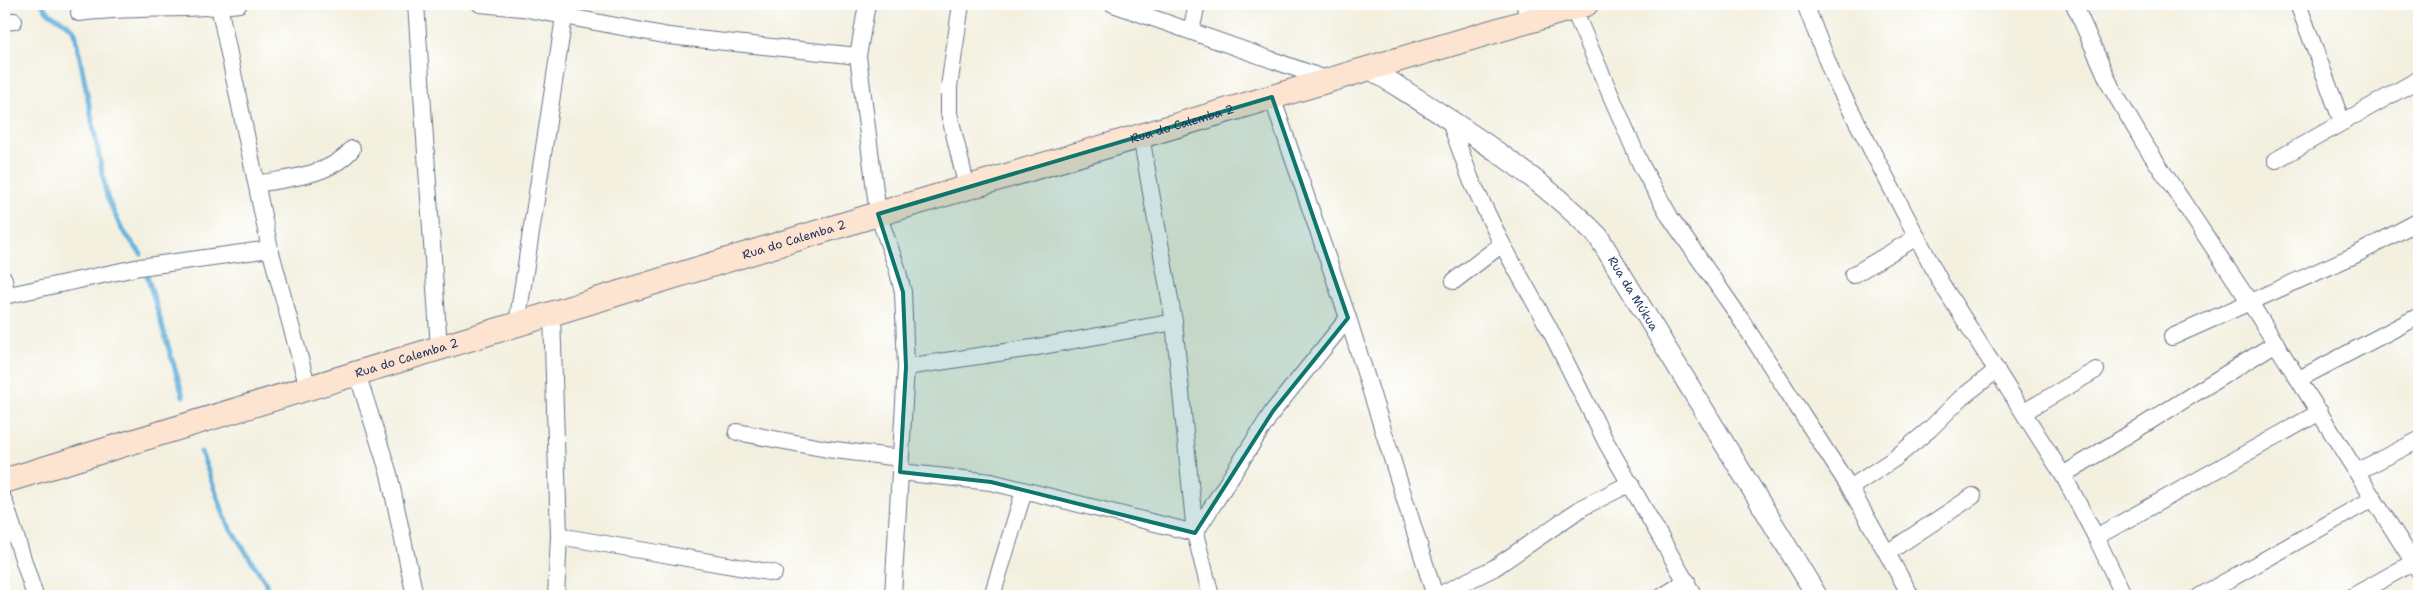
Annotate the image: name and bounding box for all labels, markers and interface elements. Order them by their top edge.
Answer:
street label: Rua do Calemba 2 [1128,101,1236,147]
street label: Rua do Calemba 2 [740,216,848,263]
street label: Rua da Múkua [1604,253,1662,334]
street label: Rua do Calemba 2 [353,335,460,381]

